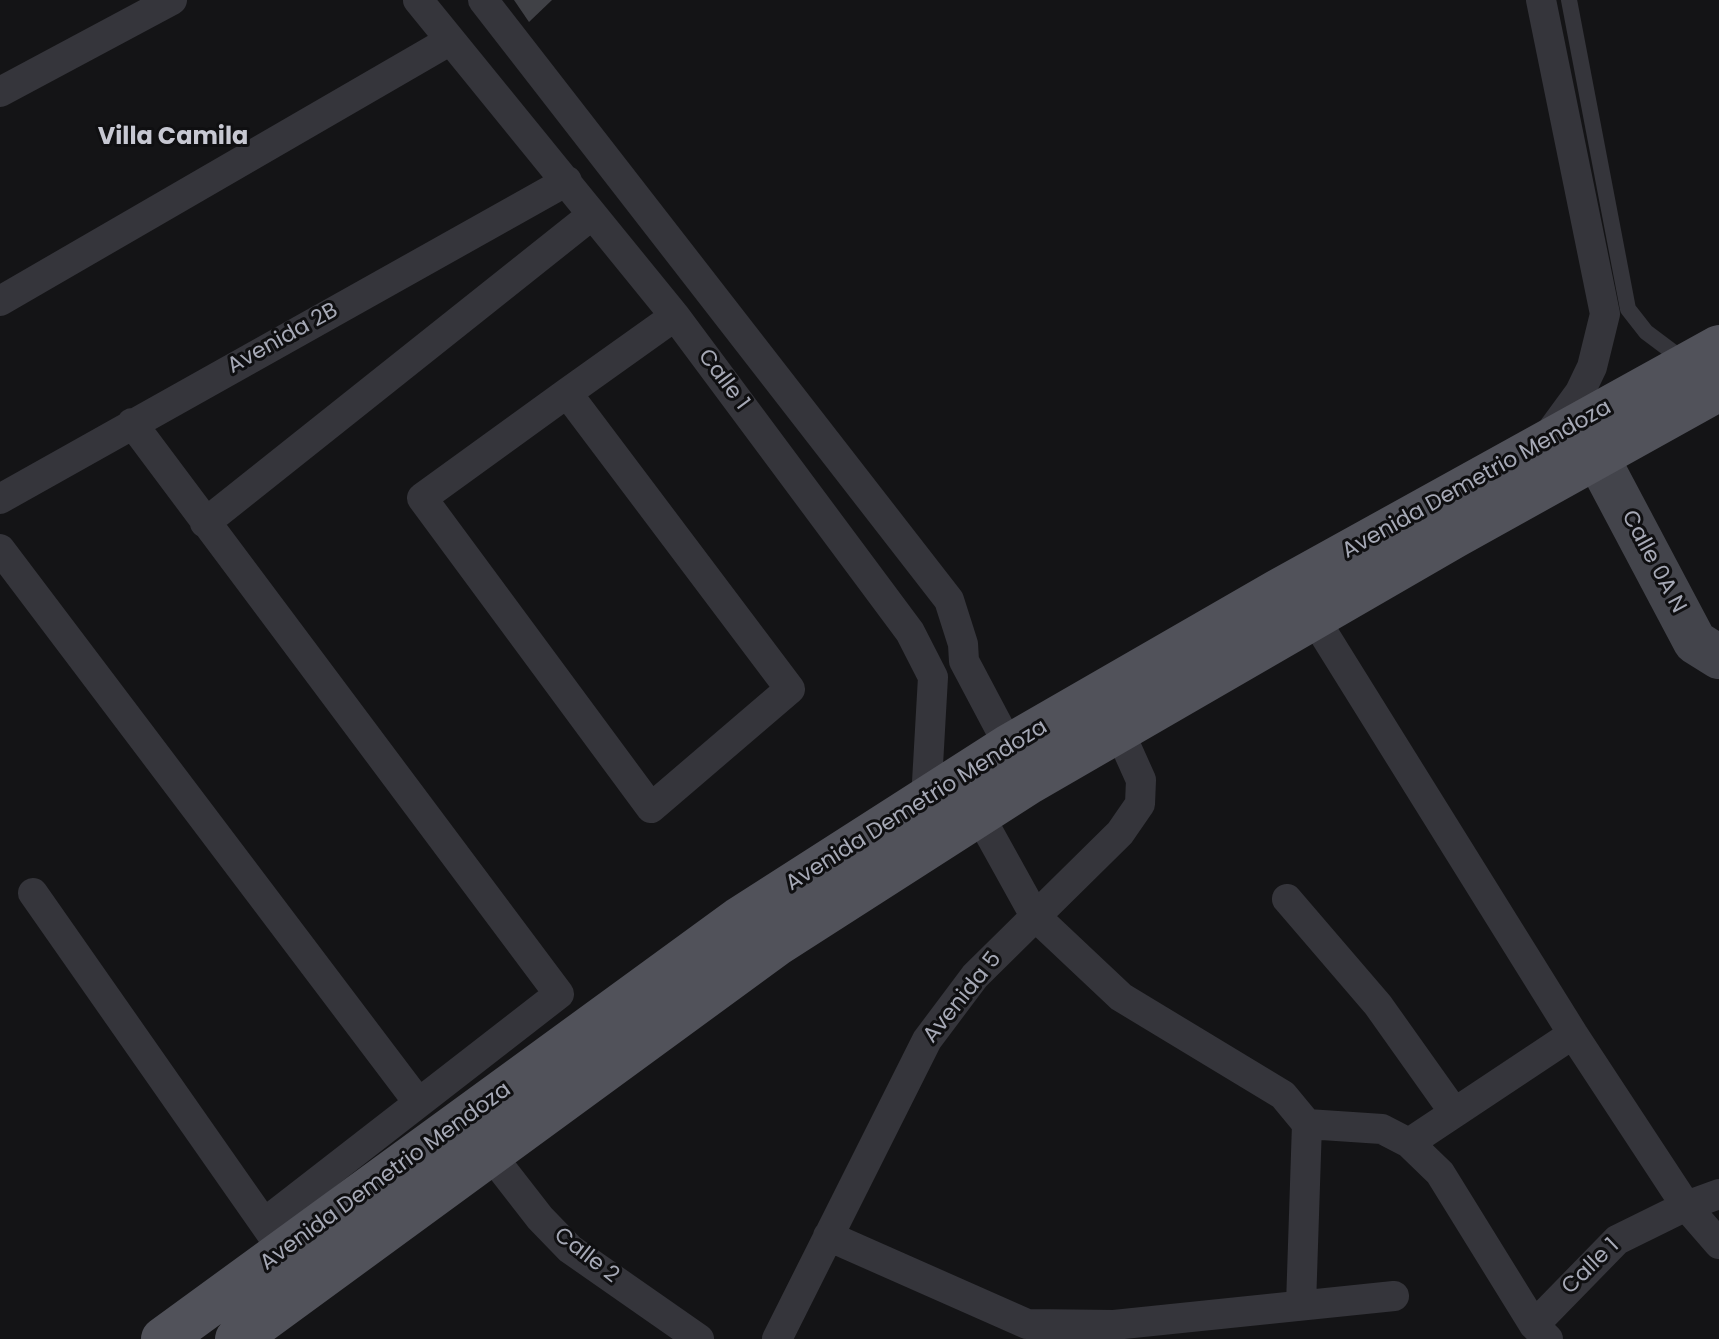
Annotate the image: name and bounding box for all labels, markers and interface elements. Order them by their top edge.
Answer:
district label: Villa Camila [98,124,248,152]
street label: Avenida 2B [223,298,343,380]
street label: Calle 1 [692,344,754,416]
street label: Avenida Demetrio Mendoza [1338,395,1616,565]
street label: Calle 0A N [1615,506,1691,618]
street label: Avenida Demetrio Mendoza [781,714,1053,898]
street label: Avenida 5 [918,947,1008,1049]
street label: Avenida Demetrio Mendoza [255,1077,517,1277]
street label: Calle 2 [548,1223,624,1289]
street label: Calle 1 [1557,1233,1625,1301]

